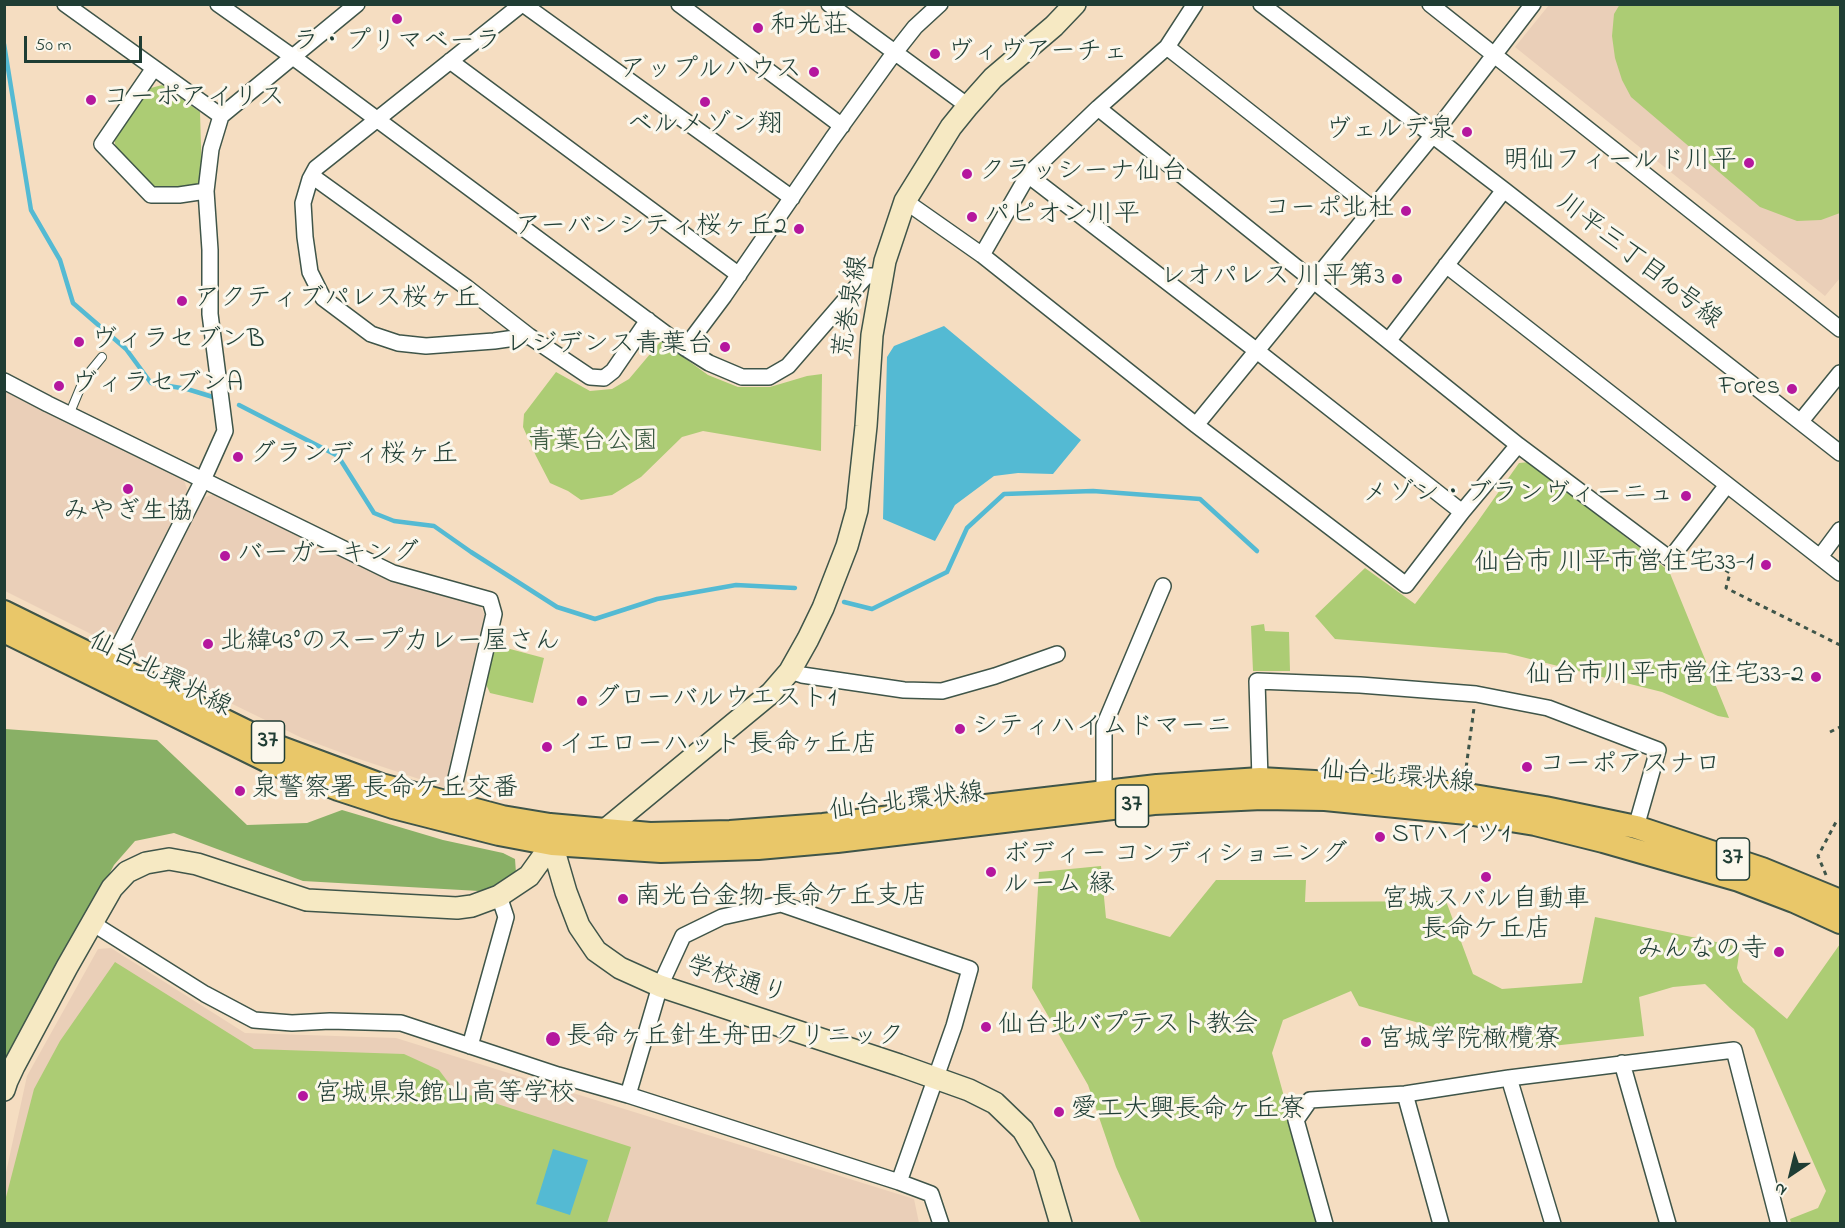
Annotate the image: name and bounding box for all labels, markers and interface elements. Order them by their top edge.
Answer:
marker: ラ・プリマベーラ [390,12,404,26]
place label: 和光荘 [770,12,848,44]
marker: 和光荘 [751,21,765,35]
scale bar [27,24,146,62]
place label: ラ・プリマベーラ [293,28,501,60]
text: 50 m [35,33,72,59]
place label: ヴィヴアーチェ [947,38,1128,70]
marker: ヴィヴアーチェ [928,47,942,61]
place label: アップルハウス [620,56,802,88]
marker: アップルハウス [807,65,821,79]
place label: コーポアイリス [103,84,285,116]
marker: コーポアイリス [84,93,98,107]
marker: ベルメゾン翔 [698,95,712,109]
place label: ベルメゾン翔 [627,111,783,143]
place label: ヴェルデ泉 [1325,116,1455,148]
marker: ヴェルデ泉 [1460,125,1474,139]
place label: 明仙フィールド川平 [1503,147,1737,179]
marker: 明仙フィールド川平 [1742,156,1756,170]
place label: クラッシーナ仙台 [979,158,1187,190]
marker: クラッシーナ仙台 [960,167,974,181]
street label: 川平三丁目10号線 [1549,189,1727,337]
place label: コーポ北杜 [1264,195,1394,227]
place label: パピオン川平 [984,201,1140,233]
marker: コーポ北杜 [1399,204,1413,218]
marker: パピオン川平 [965,210,979,224]
place label: アーバンシティ桜ヶ丘2 [515,213,787,245]
marker: アーバンシティ桜ヶ丘2 [792,222,806,236]
street label: 荒巻泉線 [829,253,877,361]
place label: レオパレス 川平第3 [1160,263,1385,295]
marker: レオパレス 川平第3 [1390,272,1404,286]
place label: アクティブパレス桜ヶ丘 [194,285,480,317]
marker: アクティブパレス桜ヶ丘 [175,294,189,308]
place label: ヴィラセブンB [91,326,264,358]
place label: レジデンス青葉台 [505,331,713,363]
marker: ヴィラセブンB [72,335,86,349]
marker: レジデンス青葉台 [718,340,732,354]
place label: ヴィラセブンA [71,370,243,402]
place label: Fores [1719,373,1780,405]
marker: ヴィラセブンA [52,379,66,393]
marker: Fores [1785,382,1799,396]
park label: 青葉台公園 [528,428,658,460]
place label: グランディ桜ヶ丘 [250,441,458,473]
marker: グランディ桜ヶ丘 [231,450,245,464]
place label: メゾン・ブランヴィーニュ [1362,480,1674,512]
marker: みやぎ生協 [121,482,135,496]
marker: メゾン・ブランヴィーニュ [1679,489,1693,503]
place label: みやぎ生協 [63,498,193,530]
place label: バーガーキング [237,540,419,572]
marker: バーガーキング [218,549,232,563]
place label: 仙台市 川平市営住宅33-1 [1474,549,1754,581]
marker: 仙台市 川平市営住宅33-1 [1759,558,1773,572]
street label: 仙台北環状線 [82,627,236,725]
place label: 北緯43°のスープカレー屋さん [220,628,560,660]
marker: 北緯43°のスープカレー屋さん [201,637,215,651]
place label: 仙台市川平市営住宅33-2 [1526,661,1804,693]
marker: 仙台市川平市営住宅33-2 [1809,670,1823,684]
place label: グローバルウエスト1 [594,685,836,717]
marker: グローバルウエスト1 [575,694,589,708]
place label: シティハイムドマーニ [972,713,1232,745]
road number: 37 [252,721,284,763]
marker: シティハイムドマーニ [953,722,967,736]
place label: イエローハット 長命ヶ丘店 [559,731,877,763]
marker: イエローハット 長命ヶ丘店 [540,740,554,754]
place label: コーポアスナロ [1539,751,1721,783]
street label: 仙台北環状線 [1318,757,1476,801]
marker: コーポアスナロ [1520,760,1534,774]
place label: 泉警察署 長命ケ丘交番 [252,775,518,807]
street label: 仙台北環状線 [828,779,986,829]
marker: 泉警察署 長命ケ丘交番 [233,784,247,798]
road number: 37 [1116,785,1148,827]
place label: STハイツ1 [1392,821,1510,853]
marker: STハイツ1 [1373,830,1387,844]
road number: 37 [1716,838,1750,880]
place label: ボディー コンディショニング ルーム 縁 [1003,841,1347,903]
marker: ボディー コンディショニング ルーム 縁 [984,865,998,879]
marker: 宮城スバル自動車 長命ケ丘店 [1479,870,1493,884]
place label: 南光台金物 長命ケ丘支店 [635,883,927,915]
place label: 宮城スバル自動車 長命ケ丘店 [1382,886,1590,948]
marker: 南光台金物 長命ケ丘支店 [616,892,630,906]
place label: みんなの寺 [1637,936,1767,968]
marker: みんなの寺 [1772,945,1786,959]
street label: 学校通り [682,951,790,1013]
place label: 仙台北バプテスト教会 [998,1011,1258,1043]
marker: 仙台北バプテスト教会 [979,1020,993,1034]
place label: 長命ヶ丘針生舟田クリニック [566,1023,904,1055]
place label: 宮城学院橄欖寮 [1378,1026,1560,1058]
marker: 長命ヶ丘針生舟田クリニック [544,1030,562,1048]
marker: 宮城学院橄欖寮 [1359,1035,1373,1049]
place label: 宮城県泉館山高等学校 [315,1080,575,1112]
marker: 宮城県泉館山高等学校 [296,1089,310,1103]
place label: 愛工大興長命ヶ丘寮 [1071,1096,1305,1128]
marker: 愛工大興長命ヶ丘寮 [1052,1105,1066,1119]
north arrow [1761,1144,1821,1204]
text: N [1769,1176,1792,1202]

